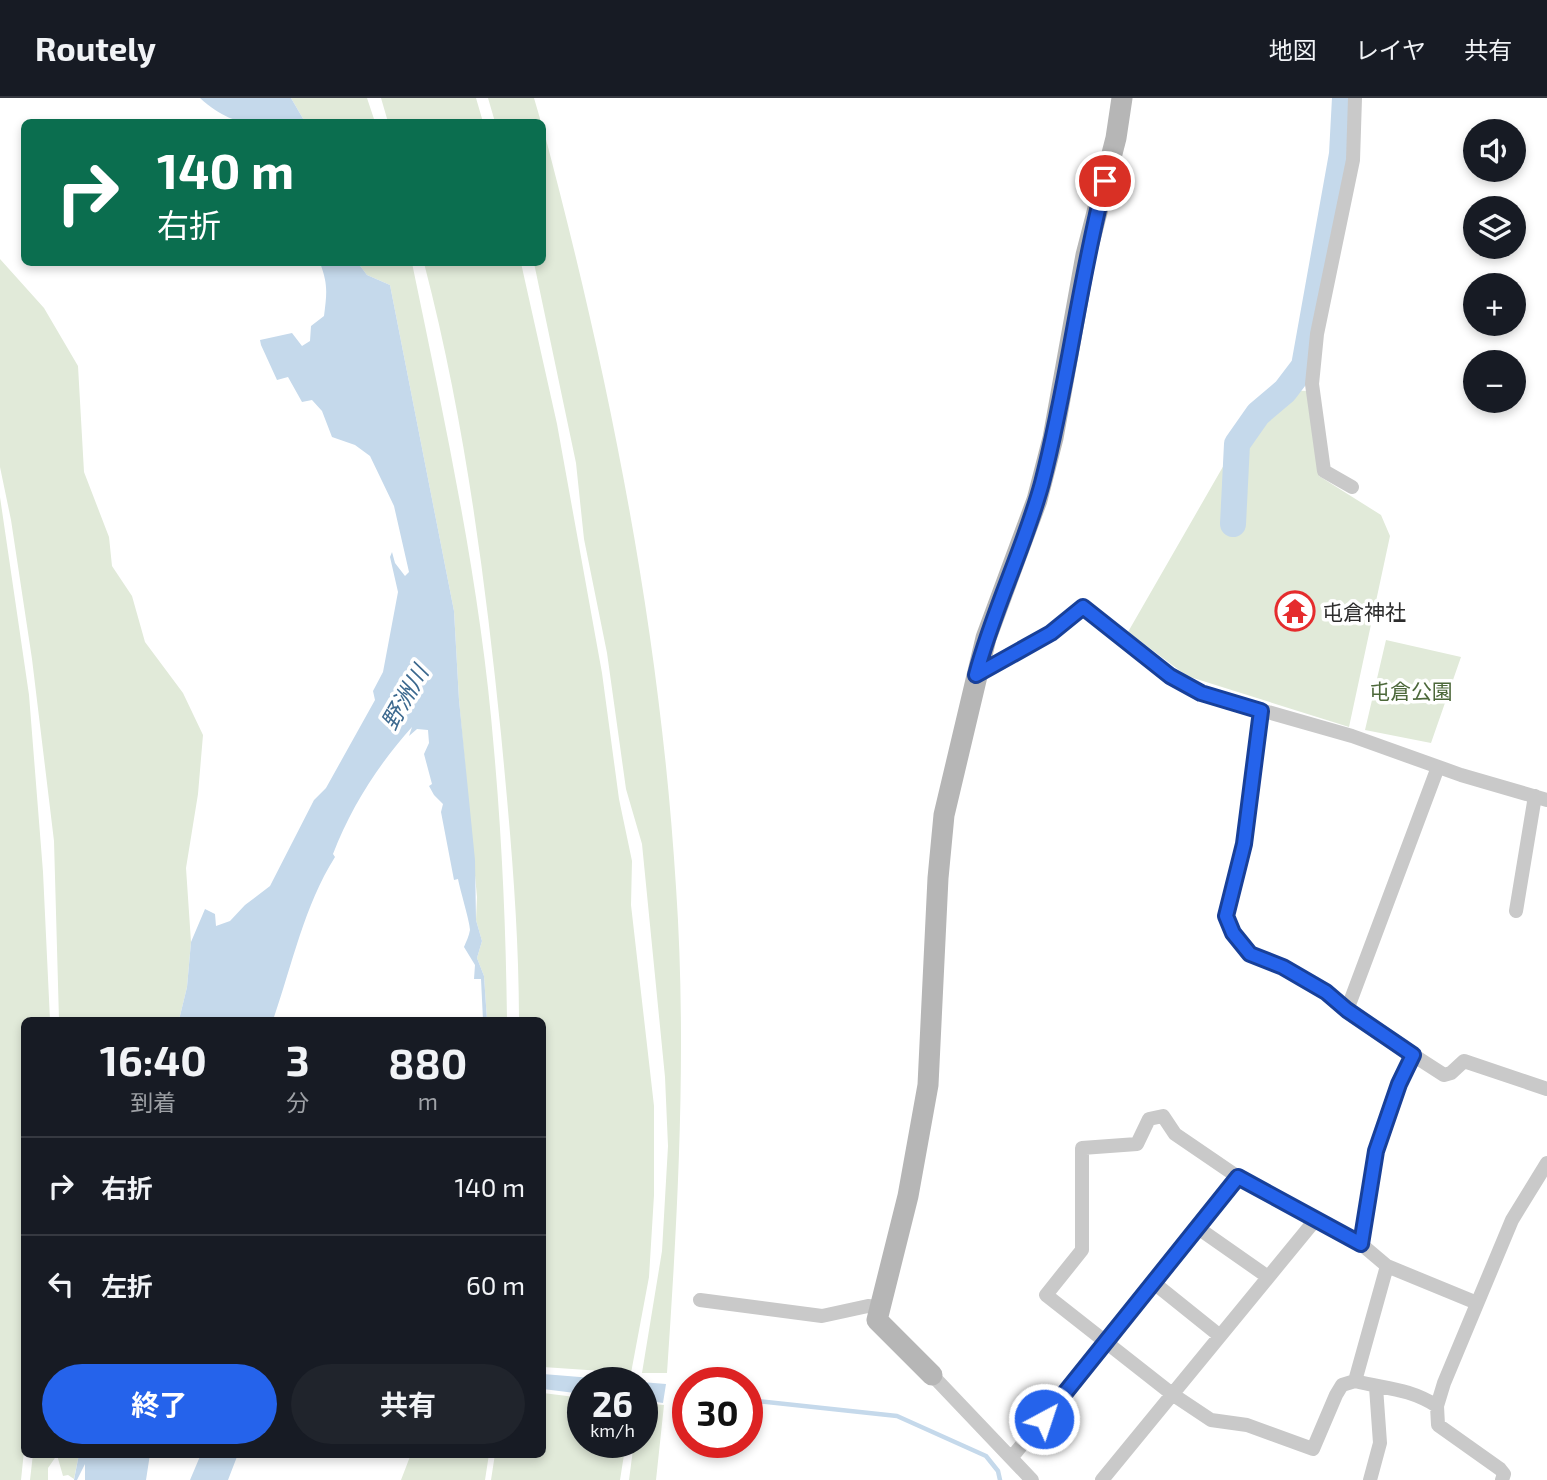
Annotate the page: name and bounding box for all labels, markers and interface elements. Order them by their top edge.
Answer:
text: Routely [35,28,156,68]
text: 地図 [1269,35,1317,64]
text: レイヤ [1355,35,1426,64]
text: 共有 [1464,35,1512,64]
map controls [1463,119,1526,413]
button: sound [1463,119,1526,182]
text: 140 m [157,140,294,199]
icon: right [42,147,133,238]
pin [1075,151,1135,211]
icon: arrive [1086,162,1124,200]
button: layers [1463,196,1526,259]
text: 右折 [157,205,221,243]
button: + [1463,273,1526,336]
button: − [1463,350,1526,413]
temple icon: 屯倉神社 [1274,590,1316,632]
place label: 屯倉神社 [1322,599,1406,624]
water label: 野洲川 [375,658,435,734]
park label: 屯倉公園 [1369,678,1453,703]
text: 16:40 [100,1034,207,1084]
text: 3 [286,1034,309,1084]
text: 880 [388,1037,467,1087]
text: m [418,1087,438,1115]
text: 到着 [130,1088,176,1116]
text: 分 [286,1088,309,1116]
icon: right [42,1167,80,1205]
text: 140 m [454,1171,525,1202]
text: 右折 [101,1172,153,1203]
icon: left [42,1265,80,1303]
text: 60 m [466,1269,525,1300]
text: 左折 [101,1270,153,1301]
button: 終了 [42,1364,277,1444]
button: 共有 [291,1364,525,1444]
speed limit sign: 30 [672,1367,763,1458]
text: 26 [592,1382,633,1424]
position arrow [1007,1382,1081,1456]
text: km/h [590,1419,635,1441]

